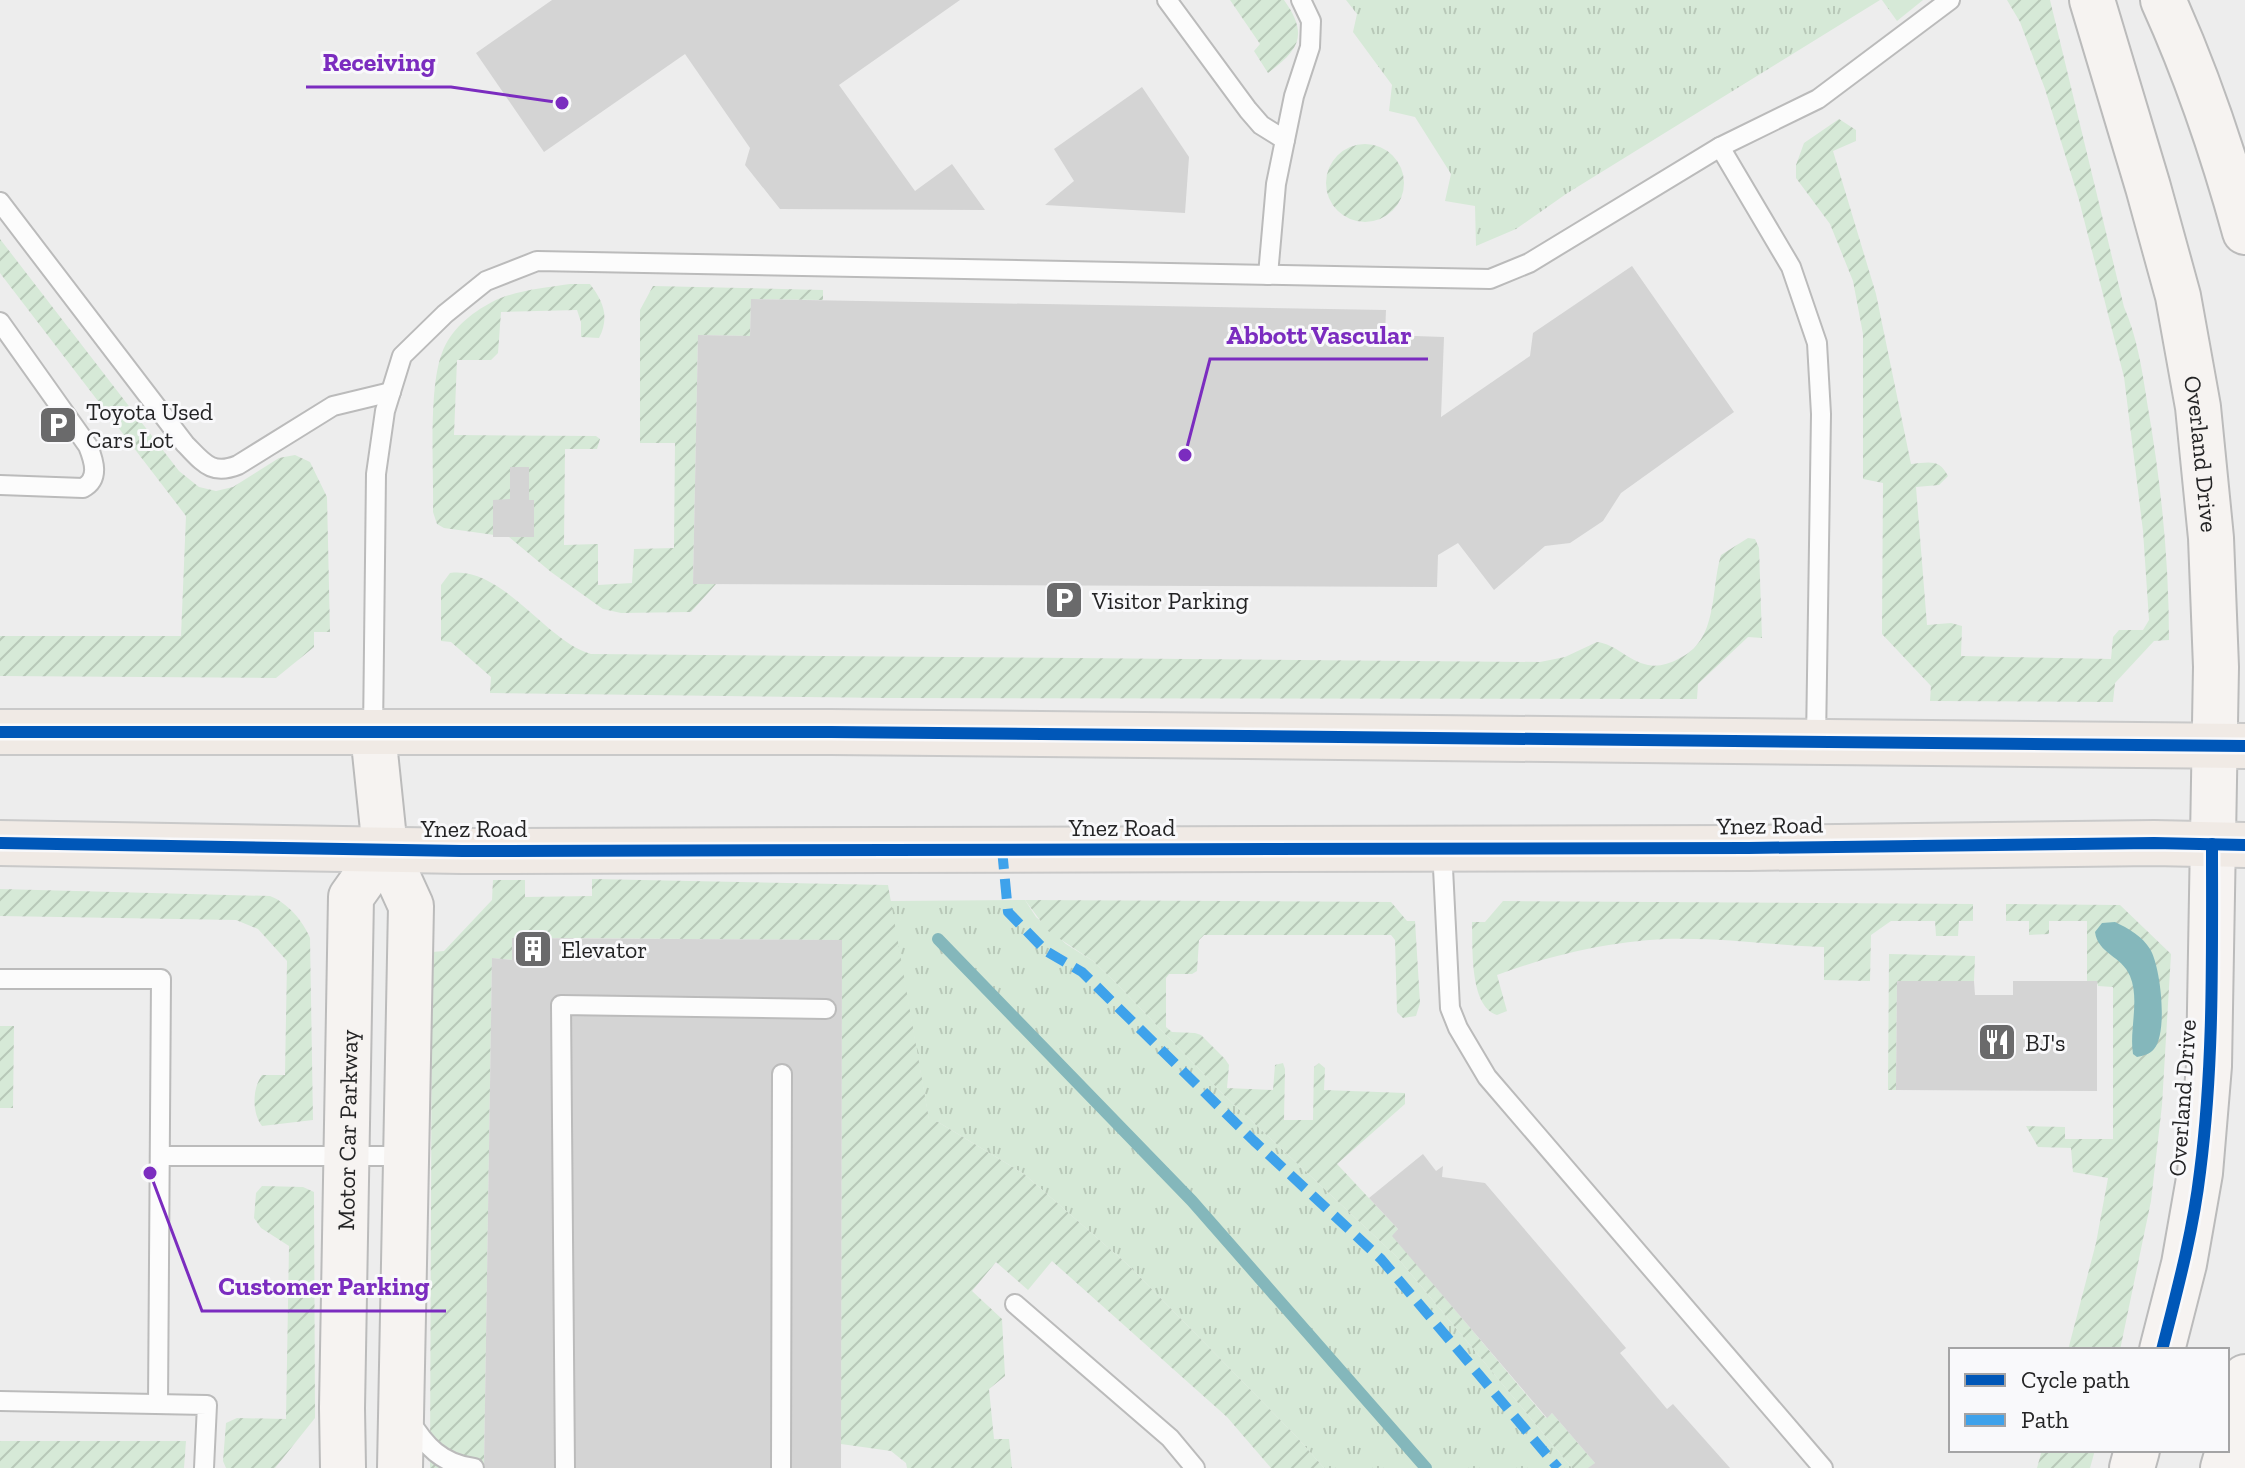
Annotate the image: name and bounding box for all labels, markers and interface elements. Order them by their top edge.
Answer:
callout: Receiving [306,37,451,87]
text: Receiving [323,46,436,78]
callout: Abbott Vascular [1210,309,1428,359]
text: Abbott Vascular [1226,319,1412,351]
street label: Overland Drive [2178,373,2225,533]
place label: Toyota Used Cars Lot [86,397,213,454]
parking icon: Toyota Used Cars Lot [37,404,79,446]
parking icon: Visitor Parking [1043,579,1085,621]
place label: Visitor Parking [1091,586,1249,615]
street label: Ynez Road [1715,810,1824,840]
street label: Ynez Road [1068,813,1175,842]
street label: Ynez Road [420,814,527,843]
building icon: Elevator [512,928,554,970]
place label: Elevator [561,935,647,964]
street label: Overland Drive [2162,1019,2202,1177]
restaurant icon: BJ's [1976,1021,2018,1063]
place label: BJ's [2025,1028,2066,1057]
street label: Motor Car Parkway [331,1029,363,1231]
callout: Customer Parking [202,1261,446,1311]
text: Customer Parking [218,1270,430,1302]
legend [1949,1348,2229,1452]
text: Cycle path [2021,1365,2130,1394]
text: Path [2021,1405,2069,1434]

